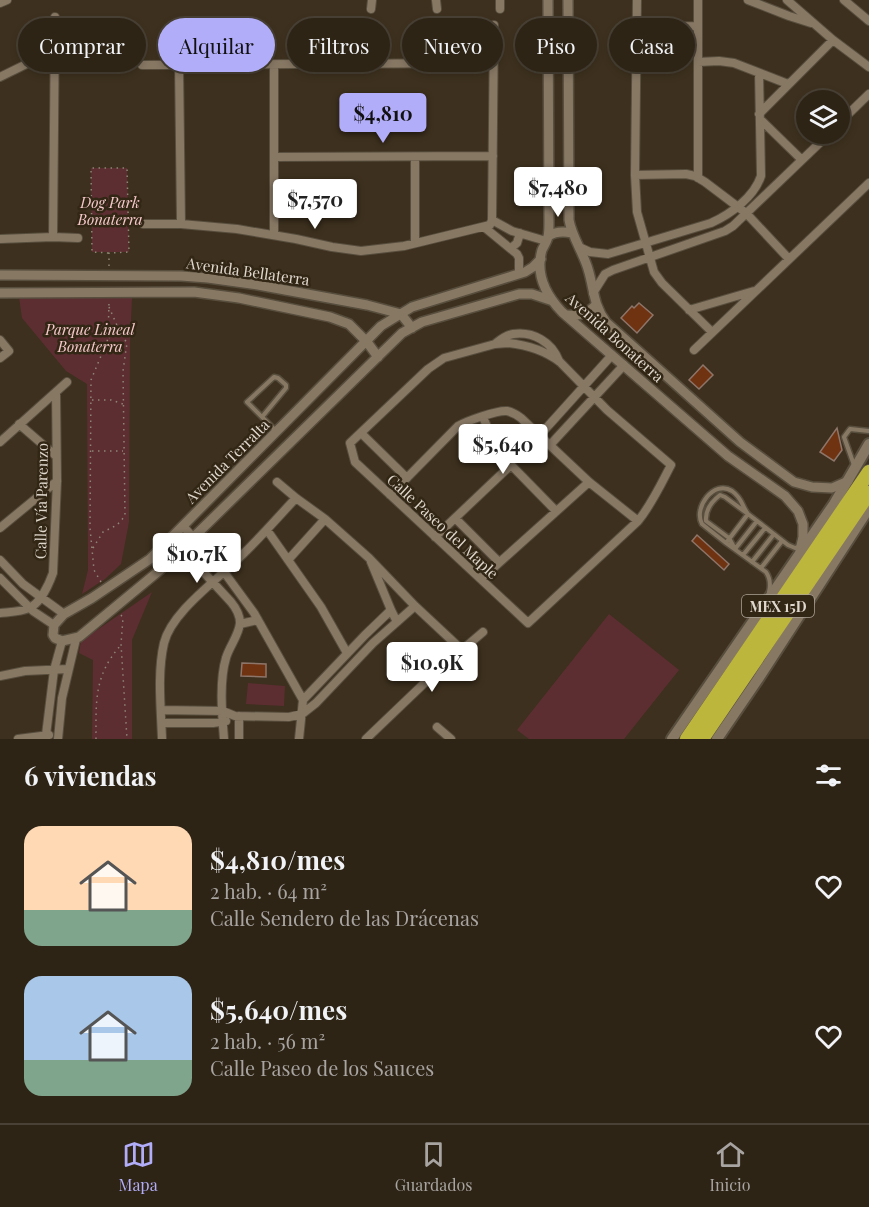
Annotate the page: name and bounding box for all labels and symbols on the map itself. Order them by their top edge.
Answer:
pin: $4,810 [334,93,432,144]
pin: $7,480 [509,167,607,218]
pin: $7,570 [266,179,364,230]
park label: Dog Park Bonaterra [76,192,143,229]
street label: Avenida Bellaterra [184,252,311,290]
street label: Avenida Bonaterra [561,287,669,387]
park label: Parque Lineal Bonaterra [44,319,136,356]
street label: Avenida Terralta [180,414,274,508]
pin: $5,640 [454,424,552,475]
street label: Calle Vía Parenzo [30,443,52,559]
street label: Calle Paseo del Maple [383,469,503,583]
pin: $10.7K [148,533,246,584]
road number: MEX 15D [742,595,814,617]
pin: $10.9K [383,642,481,693]

